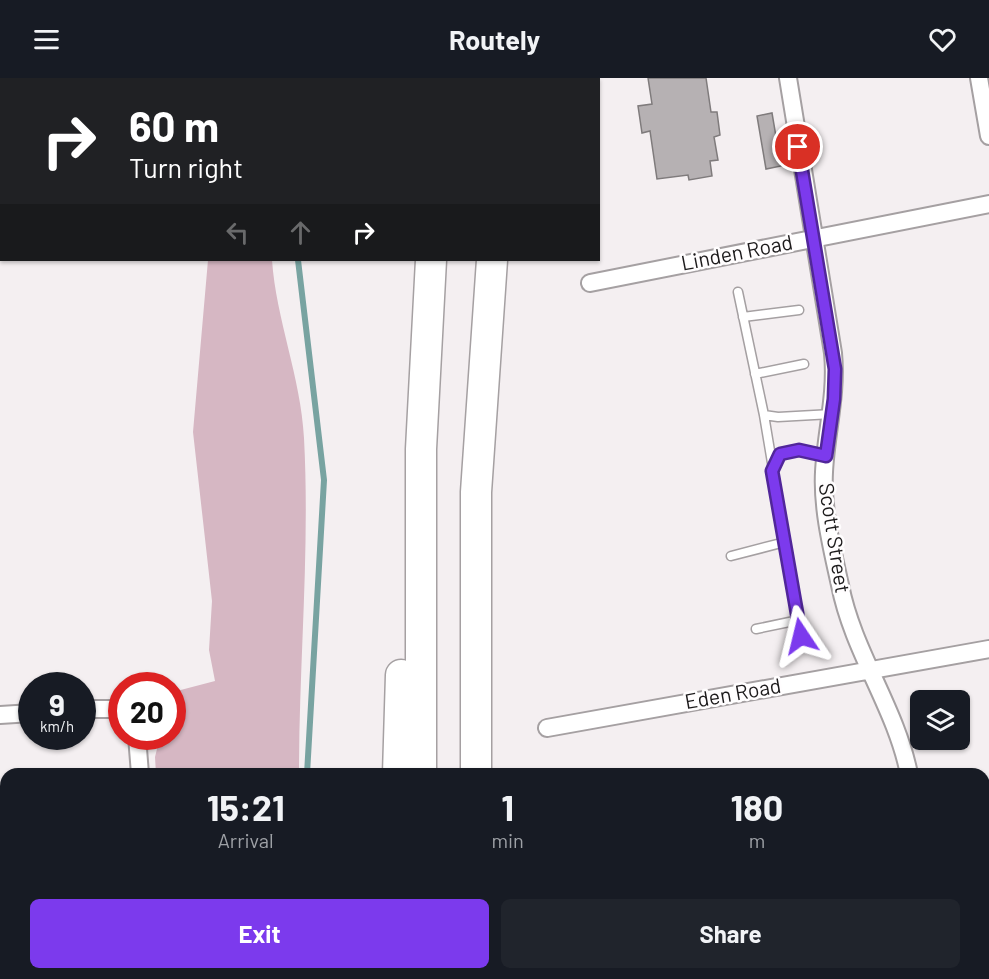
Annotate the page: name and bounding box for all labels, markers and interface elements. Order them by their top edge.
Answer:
icon: menu [30,23,63,56]
text: Routely [449,23,540,55]
icon: heart [926,23,959,56]
text: 60 m [129,100,219,150]
icon: right [30,102,108,180]
pin [772,121,823,172]
icon: arrive [781,130,814,163]
text: Turn right [129,151,243,183]
icon: left [221,216,254,249]
icon: ahead [284,216,317,249]
icon: right [347,216,380,249]
street label: Linden Road [679,228,795,275]
street label: Scott Street [814,481,857,595]
position arrow [769,604,833,668]
speed limit sign: 20 [108,672,186,750]
street label: Eden Road [683,672,783,713]
text: 9 [49,686,65,722]
map controls [910,690,970,750]
button: layers [910,690,970,750]
text: km/h [40,717,74,735]
text: 15:21 [207,785,285,828]
text: 1 [501,785,514,828]
text: 180 [731,785,783,828]
text: Arrival [218,828,274,852]
text: min [491,828,524,852]
text: m [749,828,765,852]
button: Exit [30,899,489,968]
button: Share [501,899,960,968]

